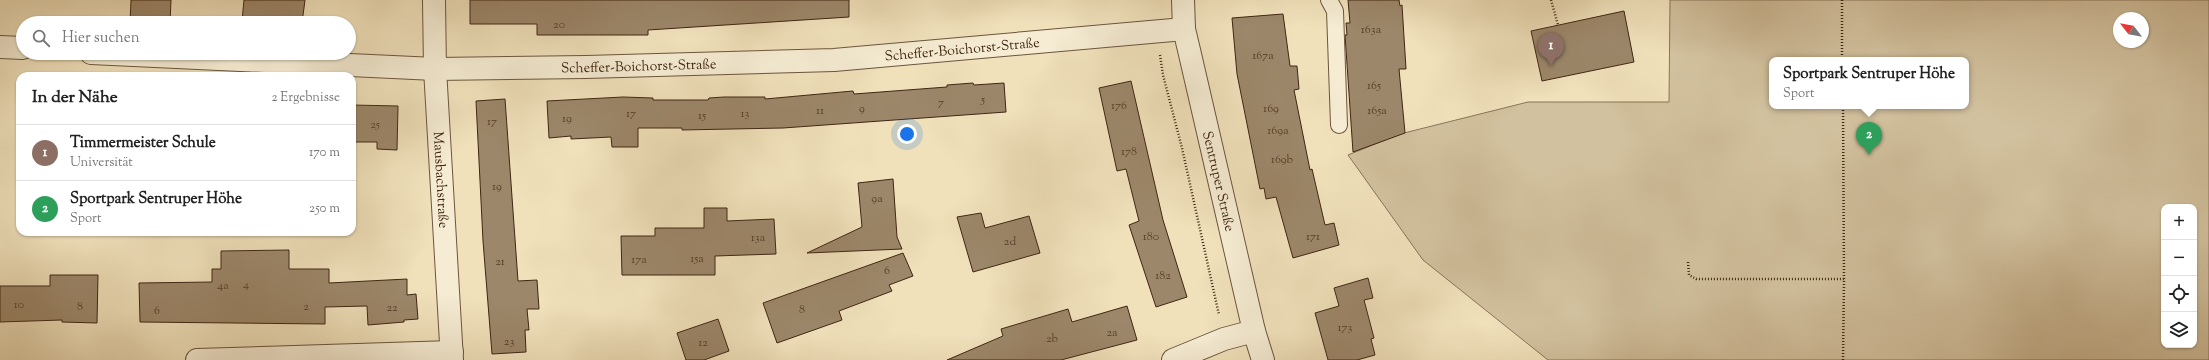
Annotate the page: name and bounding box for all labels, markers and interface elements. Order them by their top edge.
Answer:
north arrow [2113,12,2149,48]
search box [16,16,356,60]
house number: 20 [553,16,565,34]
house number: 163a [1361,21,1382,39]
icon: search [30,27,52,49]
text: Hier suchen [62,28,140,49]
pin: 1 [1538,33,1564,66]
street label: Scheffer-Boichorst-Straße [884,34,1041,67]
house number: 167a [1252,47,1274,65]
street label: Scheffer-Boichorst-Straße [561,55,717,79]
popup [1769,57,1969,109]
text: Sportpark Sentruper Höhe [1783,64,1955,85]
house number: 165 [1367,77,1381,95]
text: Sport [1783,85,1814,103]
text: In der Nähe [32,86,118,110]
text: 2 Ergebnisse [271,89,340,107]
house number: 5 [980,91,985,109]
house number: 7 [938,94,944,112]
house number: 176 [1111,97,1127,115]
house number: 9 [859,100,865,118]
house number: 169 [1263,100,1279,118]
house number: 11 [816,102,824,120]
house number: 165a [1367,102,1387,120]
house number: 17 [626,105,636,123]
house number: 13 [741,105,750,123]
house number: 15 [698,107,706,125]
house number: 19 [562,110,572,128]
house number: 17 [487,113,497,131]
house number: 25 [370,116,380,134]
house number: 169a [1267,122,1289,140]
pin: 2 [1856,122,1882,155]
your location [897,124,917,144]
street label: Sentruper Straße [1196,129,1239,234]
street label: Mausbachstraße [427,131,452,229]
text: Timmermeister Schule [70,133,216,154]
house number: 178 [1121,143,1137,161]
text: 1 [43,144,47,162]
text: 170 m [309,144,340,162]
house number: 169b [1271,151,1294,169]
text: Universität [70,154,133,172]
house number: 19 [492,178,502,196]
text: Sportpark Sentruper Höhe [70,189,242,210]
house number: 9a [871,190,883,208]
text: 2 [42,200,48,218]
text: 250 m [309,200,340,218]
map controls [2161,204,2197,348]
button: + [2161,204,2197,240]
text: Sport [70,210,101,228]
house number: 180 [1143,228,1159,246]
house number: 171 [1306,228,1320,246]
house number: 13a [751,229,766,247]
house number: 2d [1004,233,1016,251]
button: − [2161,240,2197,276]
house number: 15a [690,250,704,268]
house number: 17a [631,251,647,269]
house number: 21 [495,253,505,271]
house number: 6 [884,262,890,280]
house number: 182 [1155,267,1171,285]
house number: 4 [243,276,249,294]
button: locate [2161,276,2197,312]
house number: 4a [217,277,229,295]
house number: 10 [14,296,24,314]
house number: 8 [77,298,83,316]
house number: 2 [303,298,309,316]
house number: 22 [386,299,398,317]
house number: 8 [799,301,805,319]
house number: 6 [154,302,160,320]
button: layers [2161,312,2197,348]
house number: 173 [1338,319,1353,337]
house number: 2a [1106,324,1118,342]
house number: 2b [1046,330,1058,348]
house number: 23 [504,333,514,351]
house number: 12 [698,334,708,352]

